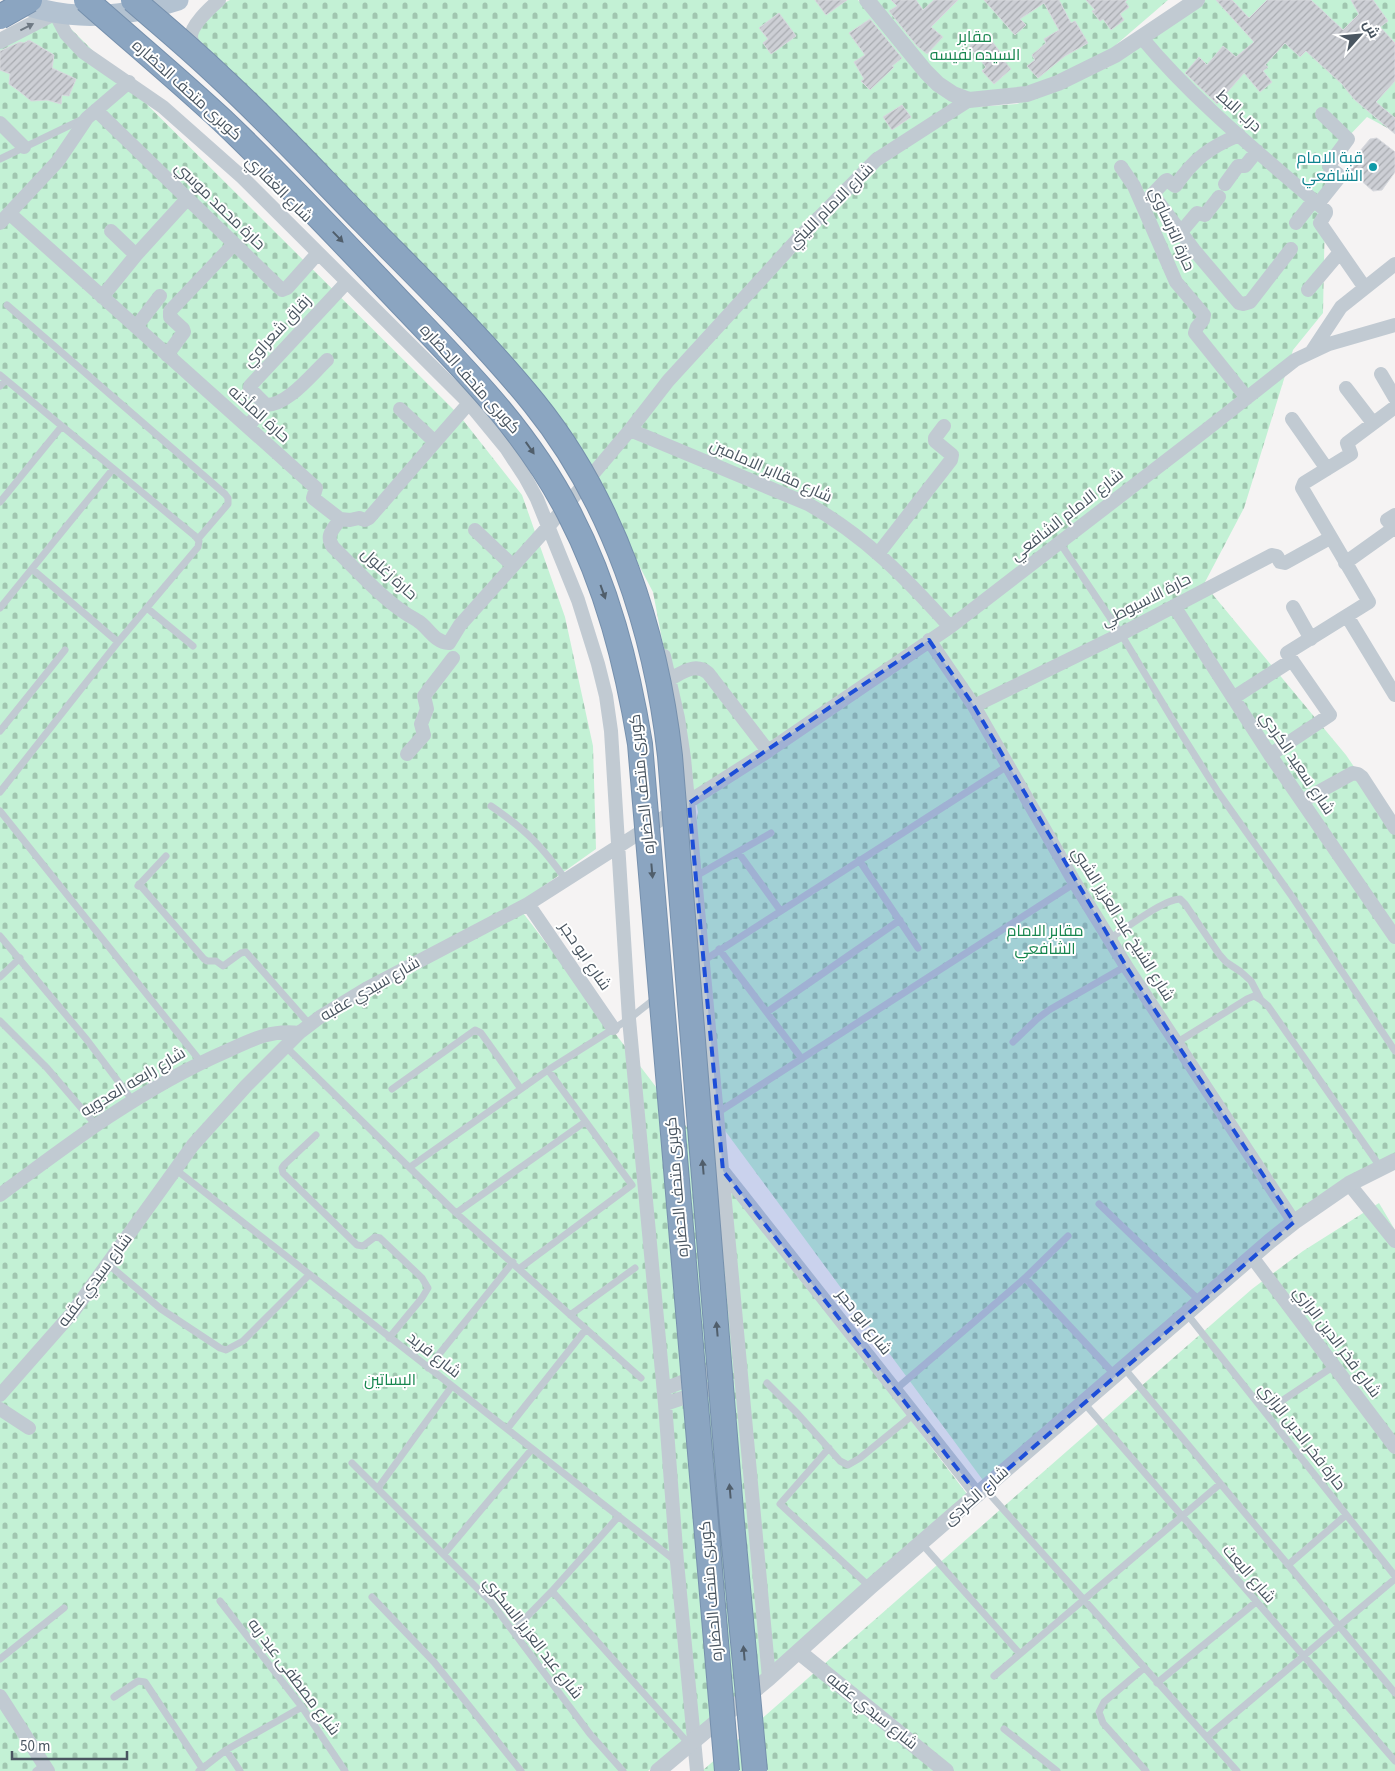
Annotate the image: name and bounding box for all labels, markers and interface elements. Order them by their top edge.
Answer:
north arrow [1335,10,1385,60]
text: ش [1358,17,1384,42]
one-way arrow [19,23,34,31]
park label: مقابر السيده نفيسه [930,26,1020,66]
street label: كوبرى متحف الحضاره [127,35,247,145]
street label: درب البط [1212,85,1266,137]
place label: قبة الامام الشافعي [1297,147,1363,189]
street label: شارع الغفاري [239,151,317,229]
street label: حارة محمد موسي [169,157,270,256]
street label: شارع الامام الليثي [783,158,880,255]
marker: قبة الامام الشافعي [1367,161,1379,173]
street label: حارة الترساوي [1142,184,1200,275]
one-way arrow [332,230,344,242]
street label: زقاق شعراوي [238,290,318,373]
street label: كوبرى متحف الحضاره [415,319,525,439]
street label: حارة المأذنه [223,380,295,448]
street label: شارع مقاابر الامامين [706,434,836,508]
one-way arrow [525,441,535,454]
street label: شارع الامام الشافعي [1006,464,1129,568]
street label: حارة زغلول [356,543,422,605]
street label: حارة الاسيوطي [1097,568,1196,634]
one-way arrow [600,584,608,599]
street label: شارع سعيد الكردي [1253,707,1340,820]
street label: كوبرى متحف الحضاره [624,713,660,855]
street label: شارع الشيخ عبد العزيز الشبي [1065,843,1179,1006]
one-way arrow [648,864,656,880]
street label: شارع ابو حجر [553,916,616,995]
park label: مقابر الامام الشافعي [1006,920,1084,962]
street label: شارع سيدي عقبه [316,952,425,1028]
street label: شارع رابعه العدويه [76,1042,190,1122]
street label: كوبرى متحف الحضاره [660,1116,694,1258]
one-way arrow [699,1159,707,1175]
street label: شارع سيدي عقبه [53,1229,139,1332]
street label: شارع فخر الدين الرازي [1286,1282,1386,1403]
street label: شارع ابو حجر [831,1283,897,1360]
one-way arrow [712,1321,720,1337]
street label: شارع فريد [402,1327,466,1383]
park label: البساتين [364,1369,416,1391]
street label: حارة فخر الدين الرازي [1252,1379,1351,1496]
street label: شارع الكردى [938,1461,1014,1531]
one-way arrow [725,1483,733,1499]
street label: كوبرى متحف الحضاره [694,1520,728,1662]
street label: شارع البعث [1217,1540,1281,1608]
street label: شارع عبد العزيز السكري [477,1572,588,1705]
street label: شارع مصطفى عبد ربه [243,1614,345,1740]
one-way arrow [740,1644,748,1660]
street label: شارع سيدي عقبه [820,1667,922,1756]
scale bar [12,1728,128,1760]
text: 50 m [20,1736,50,1757]

